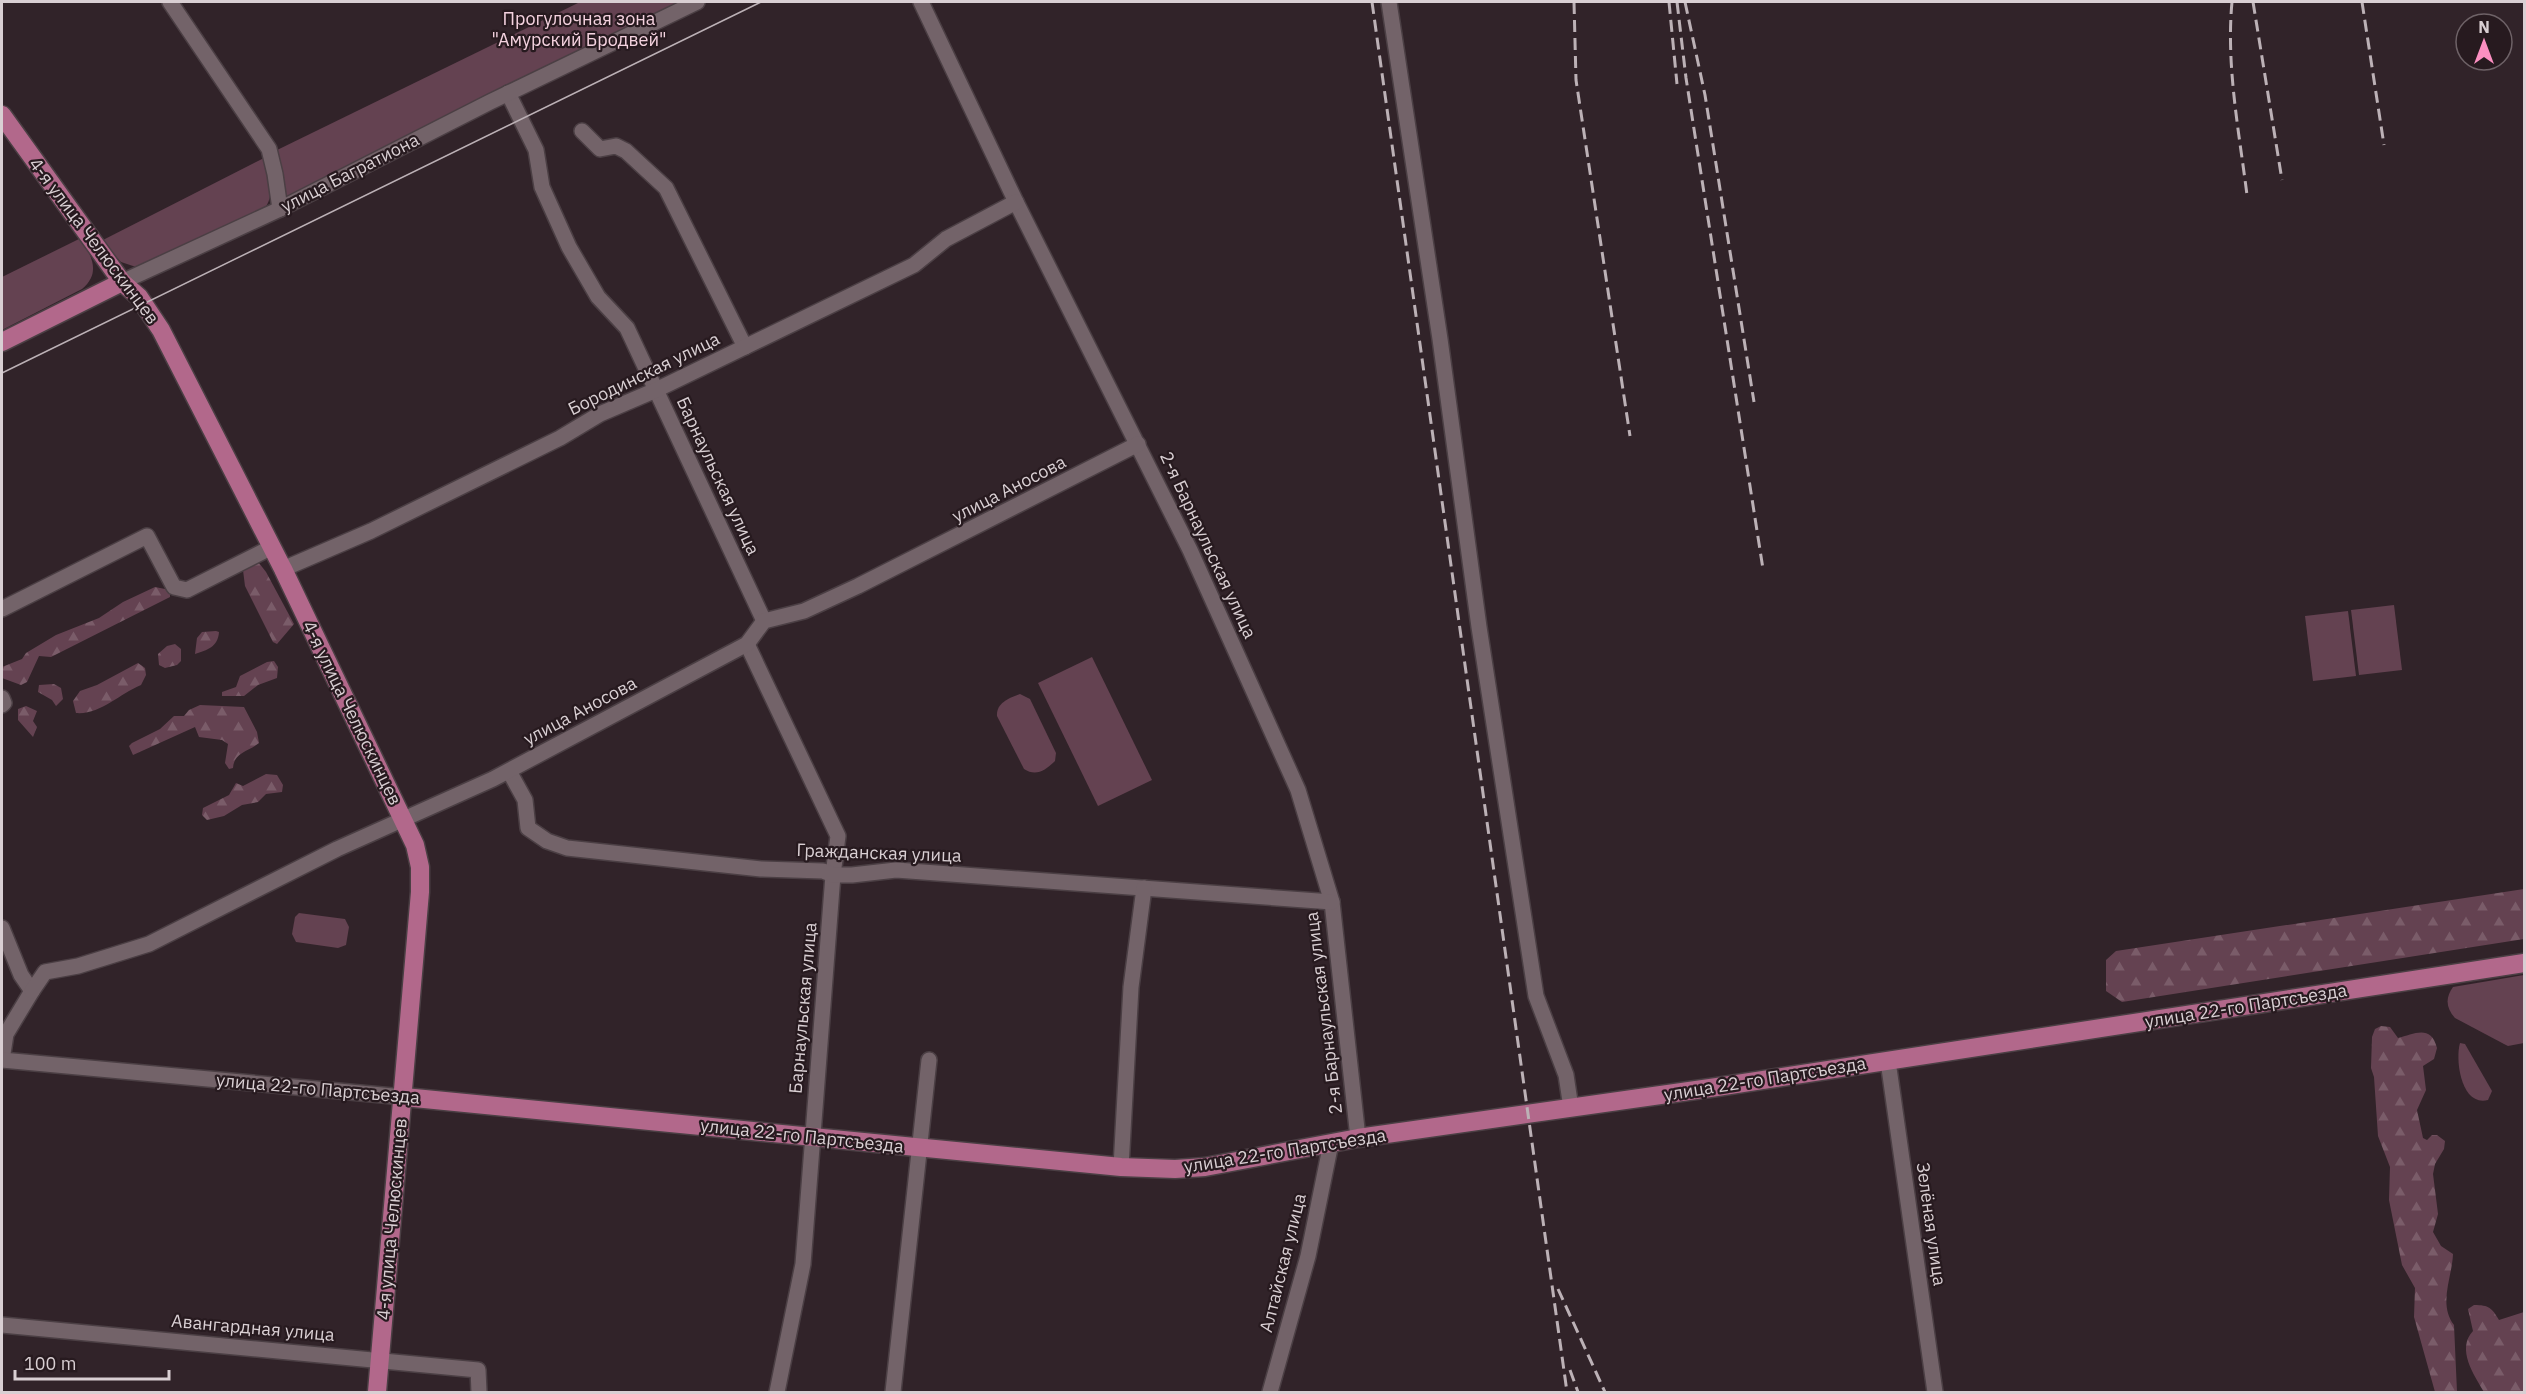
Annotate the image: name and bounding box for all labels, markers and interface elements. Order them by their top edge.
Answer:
park label: Прогулочная зона "Амурский Бродвей" [491,7,667,51]
north arrow [2454,12,2514,72]
text: N [2478,17,2490,37]
street label: улица Багратиона [277,128,423,217]
street label: 4-я улица Челюскинцев [24,153,165,329]
street label: Бородинская улица [564,327,724,420]
street label: Барнаульская улица [672,393,765,559]
street label: 2-я Барнаульская улица [1155,448,1262,642]
street label: улица Аносова [948,450,1070,527]
street label: 4-я улица Челюскинцев [298,617,407,809]
street label: улица Аносова [519,671,641,750]
street label: Гражданская улица [796,838,962,867]
street label: 2-я Барнаульская улица [1300,910,1347,1116]
street label: Барнаульская улица [784,921,821,1095]
street label: улица 22-го Партсъезда [2143,978,2349,1033]
street label: улица 22-го Партсъезда [1662,1051,1868,1106]
street label: улица 22-го Партсъезда [215,1068,421,1109]
street label: улица 22-го Партсъезда [699,1113,905,1158]
street label: 4-я улица Челюскинцев [371,1117,412,1321]
street label: улица 22-го Партсъезда [1182,1123,1388,1178]
street label: Зелёная улица [1911,1161,1952,1288]
street label: Алтайская улица [1254,1191,1311,1335]
street label: Авангардная улица [170,1309,336,1346]
scale bar [15,1343,170,1381]
text: 100 m [24,1352,76,1375]

